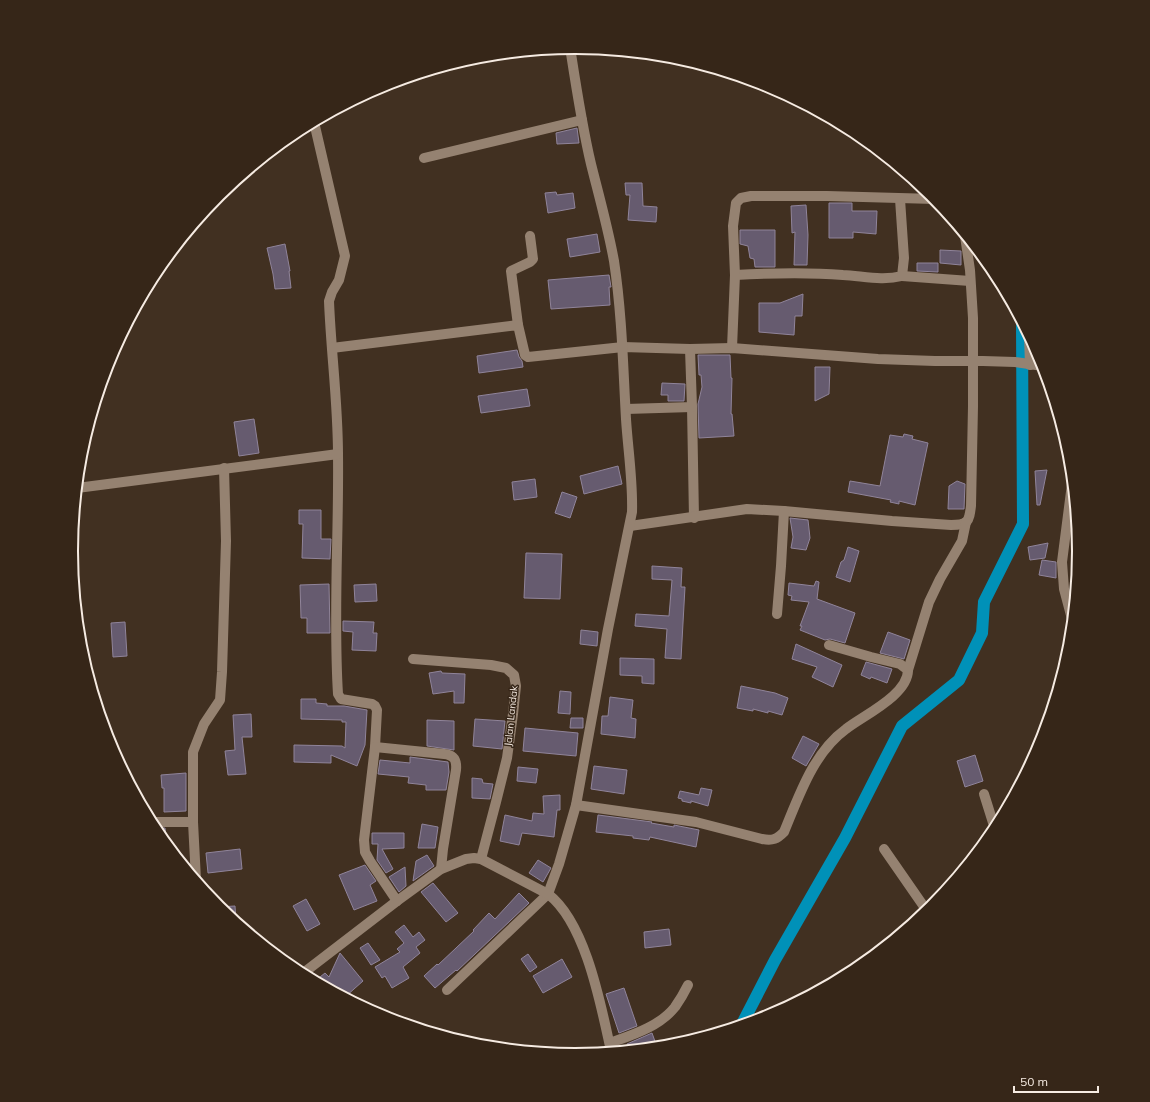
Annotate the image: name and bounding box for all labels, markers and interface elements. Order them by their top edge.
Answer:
street label: Jalan Landak [501,684,521,747]
scale bar [1014,1068,1098,1094]
text: 50 m [1020,1074,1048,1089]

